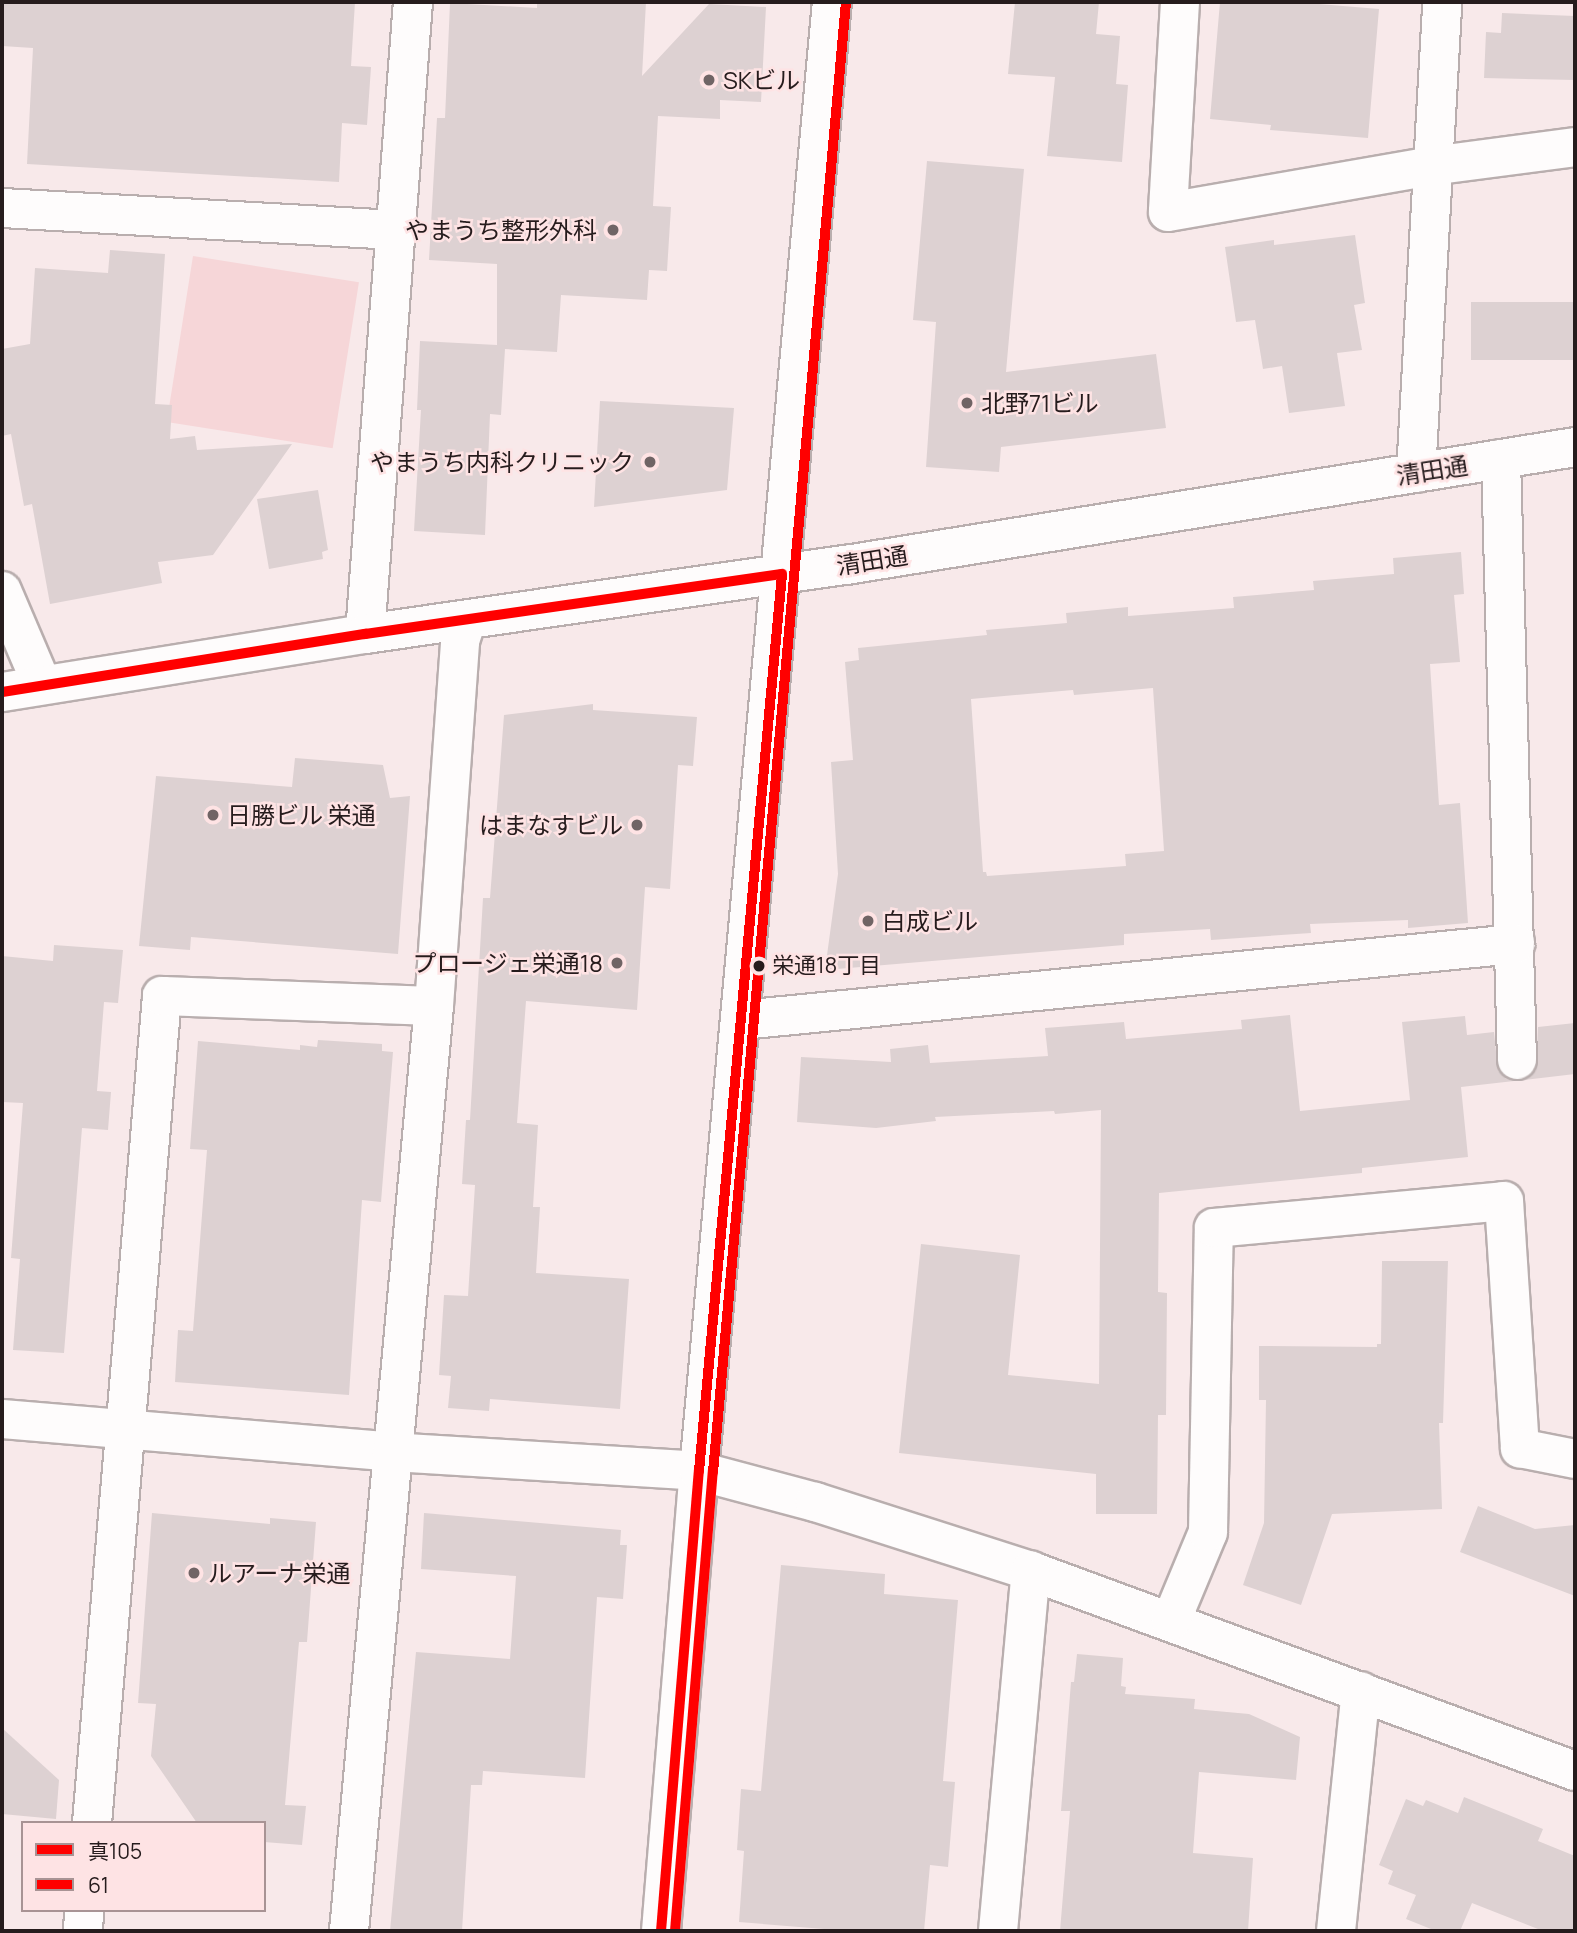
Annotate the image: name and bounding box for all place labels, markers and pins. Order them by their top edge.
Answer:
place label: SKビル [723,66,800,94]
marker: SKビル [701,72,717,88]
place label: やまうち整形外科 [405,216,597,244]
marker: やまうち整形外科 [603,220,623,240]
place label: 北野71ビル [981,389,1098,417]
marker: 北野71ビル [959,395,975,411]
place label: やまうち内科クリニック [370,448,634,476]
marker: やまうち内科クリニック [640,452,660,472]
place label: 日勝ビル 栄通 [227,801,376,829]
marker: 日勝ビル 栄通 [205,807,221,823]
place label: はまなすビル [479,811,623,839]
marker: はまなすビル [629,817,645,833]
place label: 白成ビル [882,907,978,935]
marker: 白成ビル [860,913,876,929]
place label: プロージェ栄通18 [412,949,603,977]
place label: 栄通18丁目 [772,953,881,979]
marker: プロージェ栄通18 [609,955,625,971]
marker: 栄通18丁目 [752,959,766,973]
place label: ルアーナ栄通 [208,1559,351,1587]
marker: ルアーナ栄通 [186,1565,202,1581]

